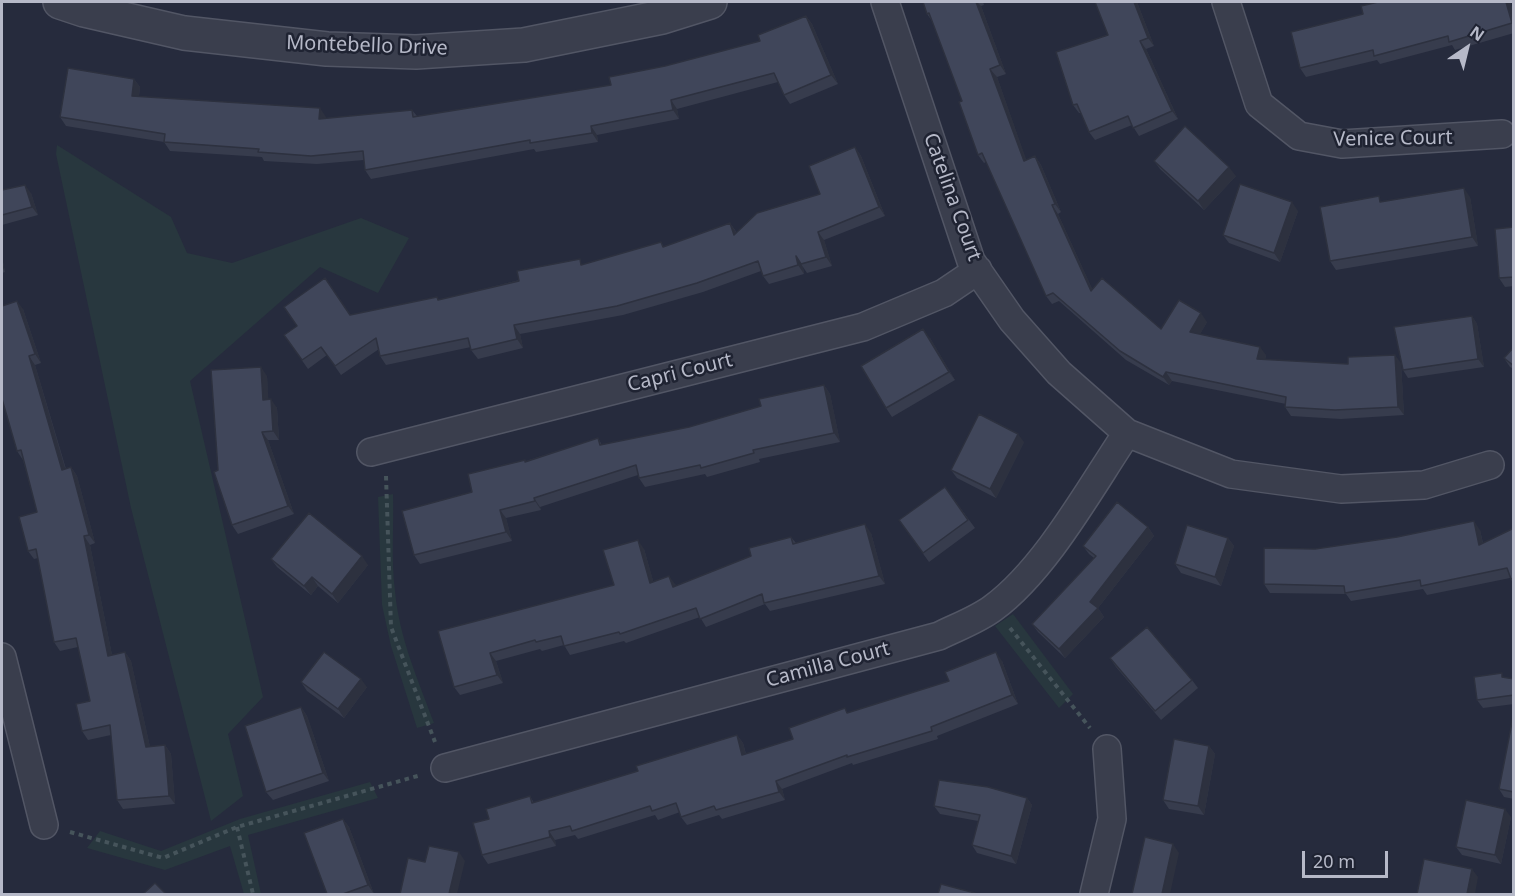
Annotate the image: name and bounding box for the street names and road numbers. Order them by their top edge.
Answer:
street label: Montebello Drive [286,31,448,61]
street label: Venice Court [1333,126,1453,152]
street label: Catelina Court [918,130,986,264]
street label: Capri Court [625,348,735,398]
street label: Camilla Court [764,637,892,693]

